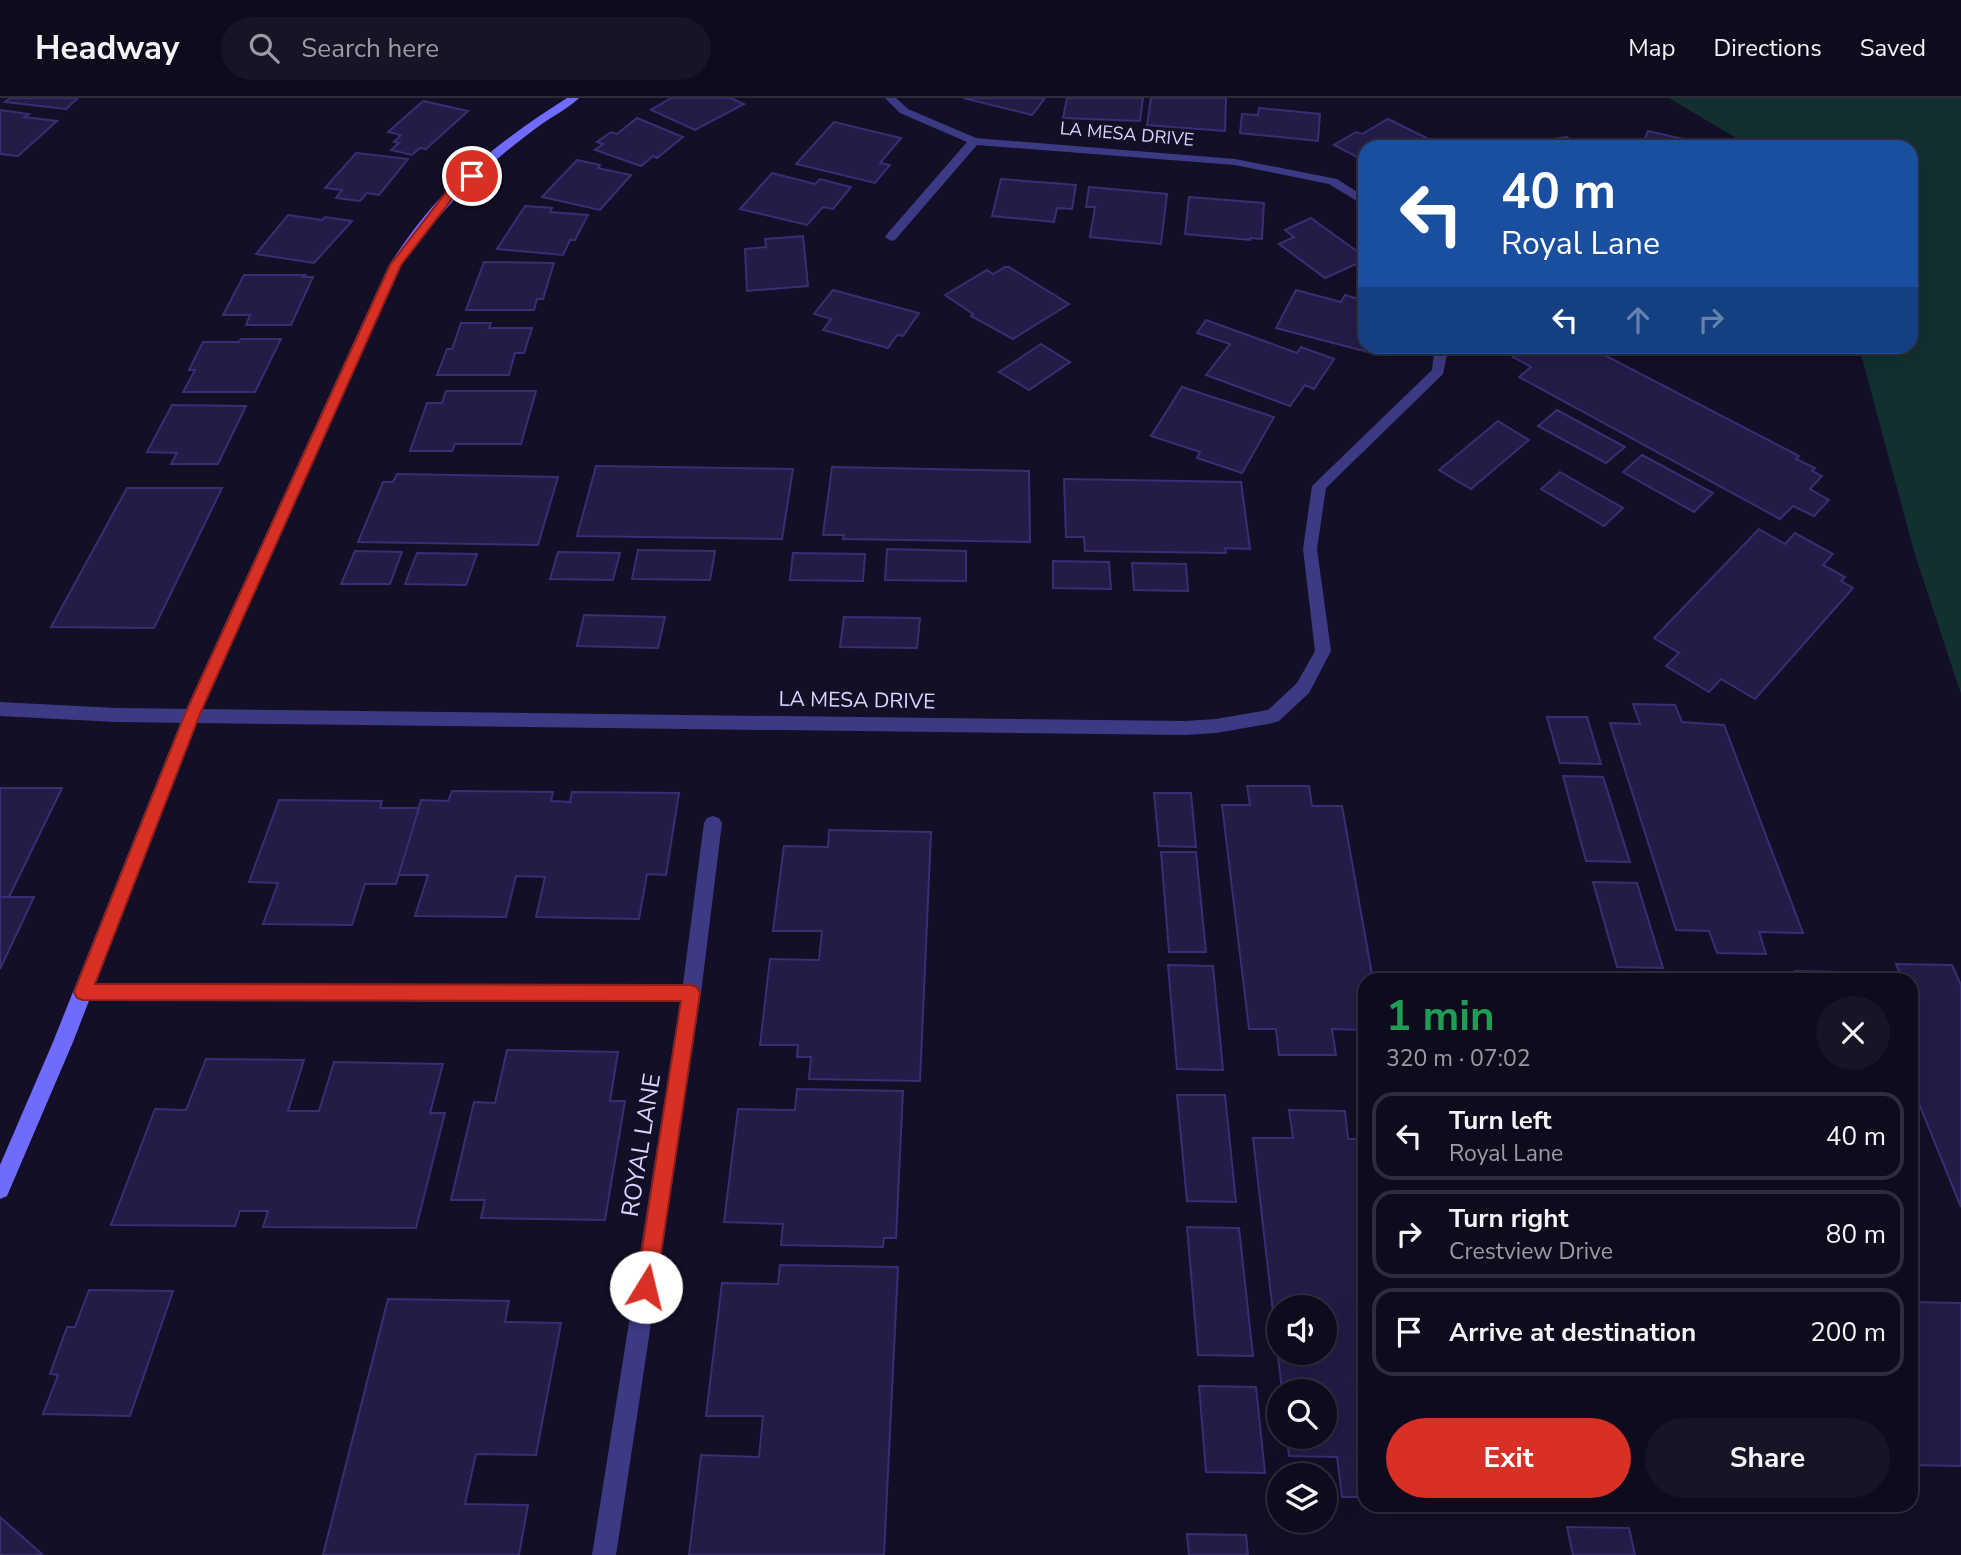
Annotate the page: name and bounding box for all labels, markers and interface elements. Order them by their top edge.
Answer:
search box [221,17,711,80]
text: Headway [35,26,179,71]
icon: search [245,29,283,67]
text: Search here [301,31,439,66]
text: Map [1628,32,1675,64]
text: Directions [1713,32,1822,64]
text: Saved [1860,32,1926,64]
street label: LA MESA DRIVE [1059,116,1195,152]
pin [442,146,502,206]
icon: arrive [453,157,491,195]
text: 40 m [1501,158,1616,225]
icon: left [1386,168,1477,259]
text: Royal Lane [1501,222,1660,265]
icon: left [1546,301,1584,339]
icon: ahead [1619,301,1657,339]
icon: right [1692,301,1730,339]
street label: LA MESA DRIVE [778,685,936,715]
text: 1 min [1386,988,1495,1045]
button: close [1816,996,1890,1070]
text: 320 m · 07:02 [1386,1043,1531,1074]
street label: ROYAL LANE [614,1071,668,1219]
text: Turn left [1449,1103,1552,1138]
icon: left [1390,1117,1428,1155]
text: 40 m [1826,1119,1886,1154]
text: Royal Lane [1449,1138,1563,1169]
text: Turn right [1449,1201,1568,1236]
icon: right [1390,1215,1428,1253]
text: 80 m [1826,1217,1886,1252]
text: Crestview Drive [1449,1236,1613,1267]
position arrow [609,1250,683,1324]
map controls [1267,1295,1337,1533]
button: sound [1267,1295,1337,1365]
icon: arrive [1390,1313,1428,1351]
text: Arrive at destination [1449,1315,1696,1350]
text: 200 m [1810,1315,1886,1350]
button: search [1267,1379,1337,1449]
button: Exit [1386,1418,1631,1498]
button: Share [1645,1418,1890,1498]
button: layers [1267,1463,1337,1533]

